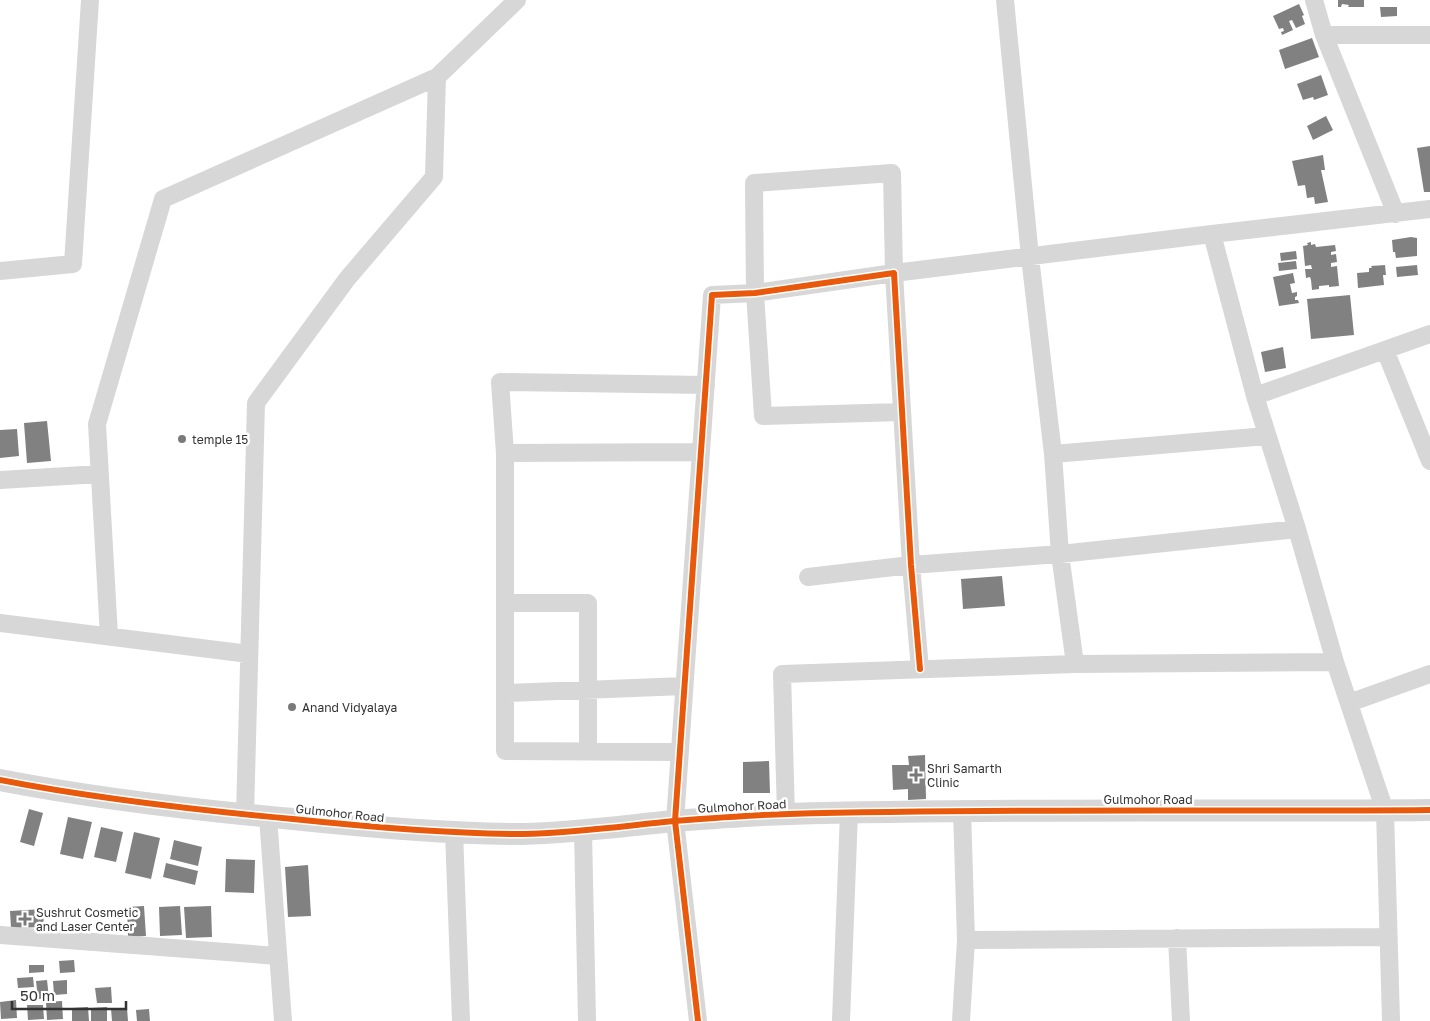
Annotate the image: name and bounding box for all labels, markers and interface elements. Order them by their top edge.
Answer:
place label: temple 15 [192,432,248,447]
marker: temple 15 [176,433,188,445]
place label: Anand Vidyalaya [302,700,397,715]
marker: Anand Vidyalaya [286,701,298,713]
place label: Shri Samarth Clinic [927,761,1002,790]
marker: Shri Samarth Clinic [909,768,923,782]
street label: Gulmohor Road [1103,792,1193,807]
street label: Gulmohor Road [697,796,787,816]
street label: Gulmohor Road [295,801,385,825]
place label: Sushrut Cosmetic and Laser Center [36,905,139,934]
marker: Sushrut Cosmetic and Laser Center [18,912,32,926]
scale bar [12,978,126,1010]
text: 50 m [20,986,55,1004]

